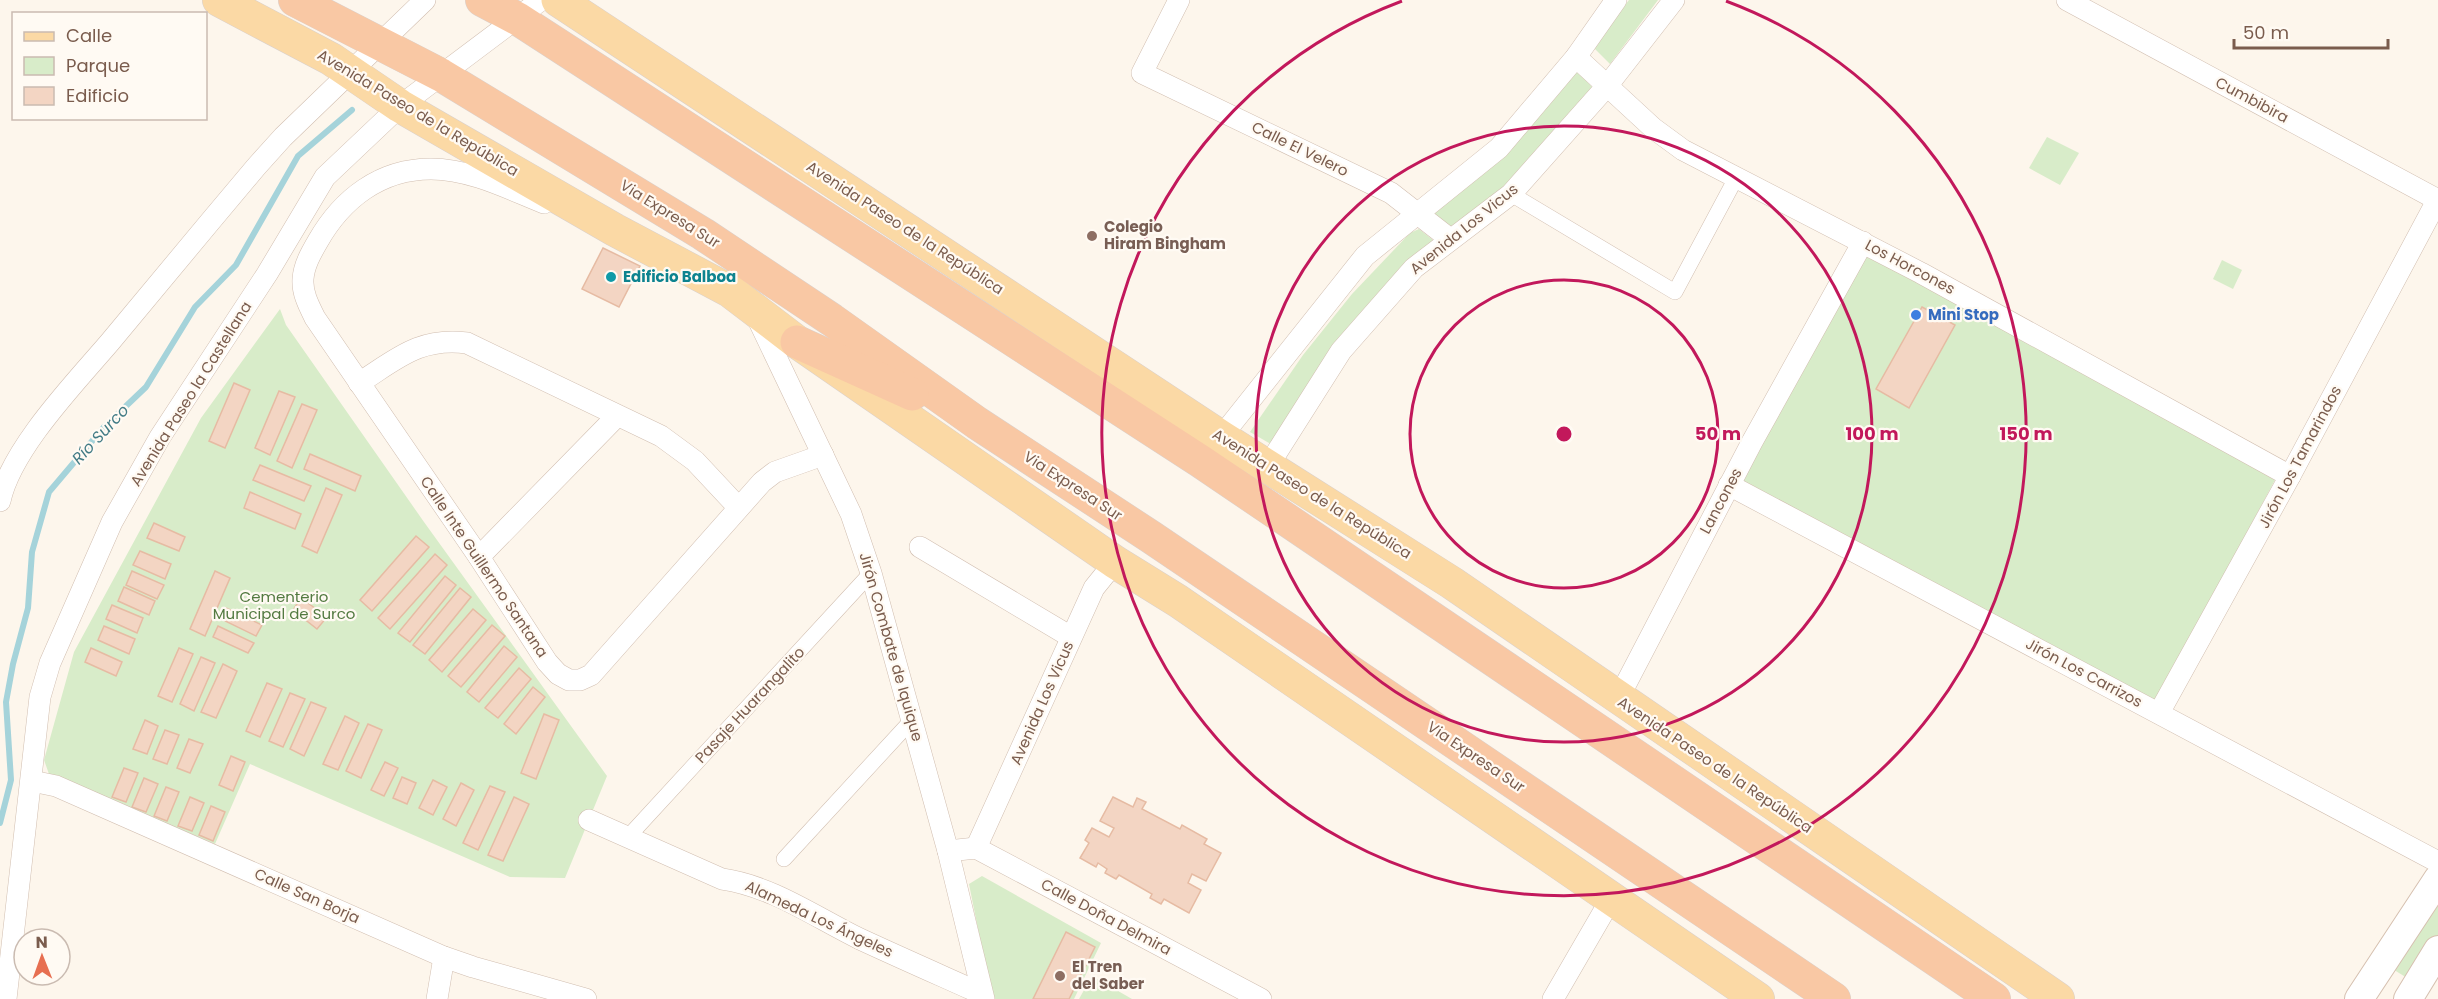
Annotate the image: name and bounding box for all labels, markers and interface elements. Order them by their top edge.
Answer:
legend [12,12,207,120]
scale bar [2234,12,2388,50]
text: 50 m [2243,20,2289,45]
text: Calle [66,23,112,48]
street label: Avenida Paseo de la República [314,44,523,181]
text: Parque [66,53,130,78]
street label: Cumbibira [2212,72,2292,128]
text: Edificio [66,83,129,108]
street label: Calle El Velero [1248,116,1352,181]
street label: Avenida Paseo de la República [803,156,1008,299]
street label: Via Expresa Sur [616,174,724,253]
street label: Avenida Los Vicus [1405,178,1522,279]
place label: Colegio Hiram Bingham [1104,216,1226,254]
marker: Colegio Hiram Bingham [1085,229,1099,243]
street label: Los Horcones [1862,234,1959,299]
place label: Edificio Balboa [623,266,736,287]
marker: Edificio Balboa [604,270,618,284]
street label: Avenida Paseo la Castellana [125,297,256,490]
place label: Mini Stop [1928,304,1999,325]
marker: Mini Stop [1909,308,1923,322]
street label: Jirón Los Tamarindos [2253,382,2346,532]
water label: Río Surco [67,399,134,469]
text: 50 m [1695,421,1741,446]
text: 100 m [1845,421,1899,446]
text: 150 m [1999,421,2053,446]
street label: Avenida Paseo de la República [1209,423,1416,564]
centre of rings [1554,424,1574,444]
street label: Via Expresa Sur [1020,446,1127,526]
street label: Lancones [1694,464,1747,537]
street label: Calle Inte Guillermo Santana [416,472,553,662]
street label: Jirón Combate de Iquique [854,550,929,744]
park label: Cementerio Municipal de Surco [213,586,355,624]
street label: Jirón Los Carrizos [2022,633,2146,712]
street label: Avenida Los Vicus [1005,637,1078,768]
street label: Pasaje Huarangalito [690,642,809,767]
street label: Avenida Paseo de la República [1614,691,1817,838]
street label: Via Expresa Sur [1423,716,1530,797]
street label: Calle San Borja [251,863,363,928]
street label: Calle Doña Delmira [1037,873,1175,960]
street label: Alameda Los Ángeles [742,875,897,962]
north arrow [12,927,72,987]
text: N [36,931,48,954]
place label: El Tren del Saber [1072,956,1145,994]
marker: El Tren del Saber [1053,969,1067,983]

